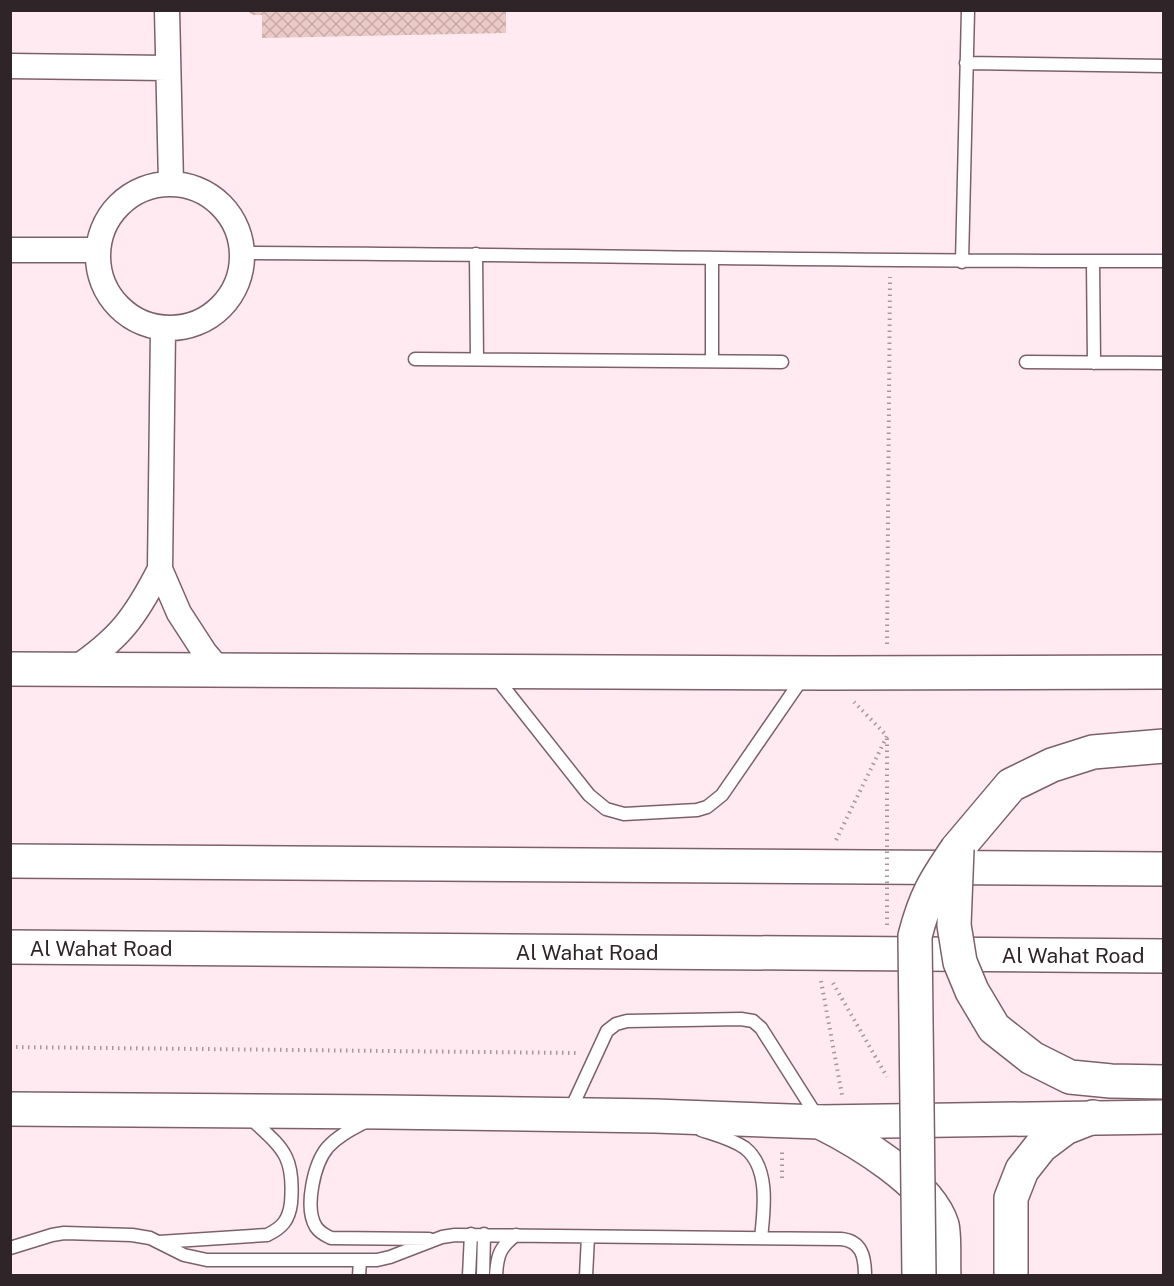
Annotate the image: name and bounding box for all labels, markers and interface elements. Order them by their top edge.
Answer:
street label: Al Wahat Road [30,936,172,961]
street label: Al Wahat Road [516,940,658,965]
street label: Al Wahat Road [1002,943,1144,968]

